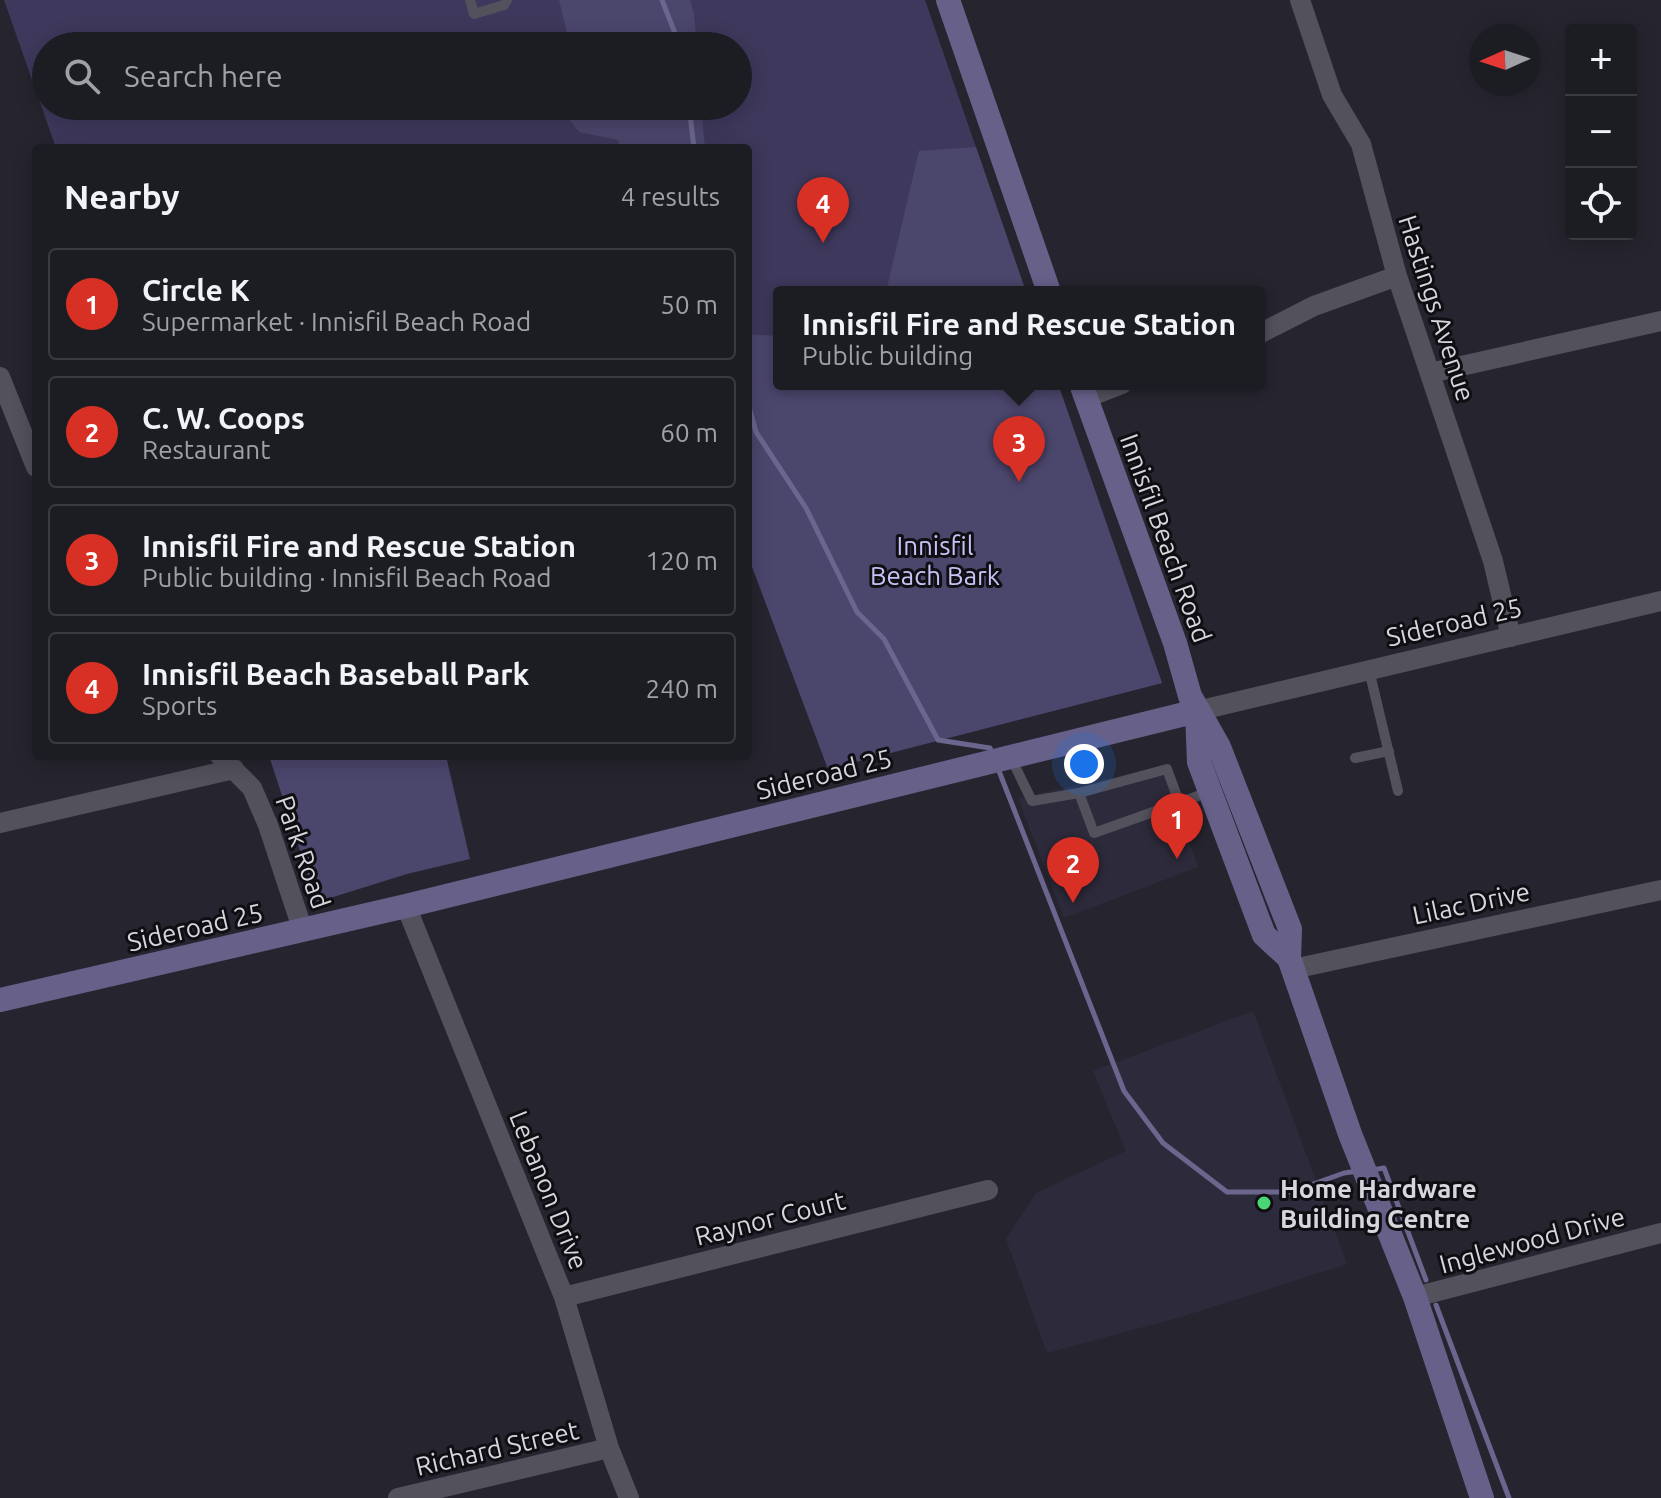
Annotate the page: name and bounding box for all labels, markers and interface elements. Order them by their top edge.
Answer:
north arrow [1469,24,1541,96]
map controls [1565,24,1637,240]
button: + [1565,24,1637,96]
search box [32,32,752,120]
icon: search [60,54,104,98]
text: Search here [124,59,283,93]
button: − [1565,96,1637,168]
button: locate [1565,168,1637,240]
text: Nearby [64,177,179,215]
pin: 4 [797,177,849,243]
text: 4 results [621,182,720,211]
street label: Hastings Avenue [1393,211,1481,405]
text: Circle K [142,273,250,307]
popup [773,286,1265,390]
text: 1 [85,290,99,319]
text: 50 m [660,290,718,319]
text: Supermarket · Innisfil Beach Road [142,307,531,336]
text: Innisfil Fire and Rescue Station [802,307,1236,341]
text: Public building [802,341,973,370]
text: C. W. Coops [142,401,305,435]
pin: 3 [993,416,1045,482]
text: 2 [85,418,99,447]
text: 60 m [660,418,718,447]
street label: Innisfil Beach Road [1115,430,1217,646]
text: Restaurant [142,435,270,464]
text: Innisfil Fire and Rescue Station [142,529,576,563]
park label: Innisfil Beach Bark [870,531,1000,590]
text: 3 [85,546,99,575]
text: 120 m [646,546,718,575]
text: Public building · Innisfil Beach Road [142,563,552,592]
street label: Sideroad 25 [1383,592,1525,652]
text: Innisfil Beach Baseball Park [142,657,529,691]
text: 4 [85,674,99,703]
text: 240 m [646,674,718,703]
text: Sports [142,691,217,720]
street label: Sideroad 25 [753,743,895,805]
your location [1064,744,1104,784]
street label: Park Road [270,792,336,912]
pin: 1 [1151,793,1203,859]
pin: 2 [1047,837,1099,903]
street label: Lilac Drive [1410,876,1532,930]
street label: Sideroad 25 [124,897,266,957]
street label: Lebanon Drive [504,1106,594,1274]
place label: Home Hardware Building Centre [1280,1174,1477,1233]
street label: Raynor Court [692,1185,848,1251]
marker: Home Hardware Building Centre [1255,1194,1273,1212]
street label: Inglewood Drive [1436,1201,1628,1279]
street label: Richard Street [413,1415,581,1481]

